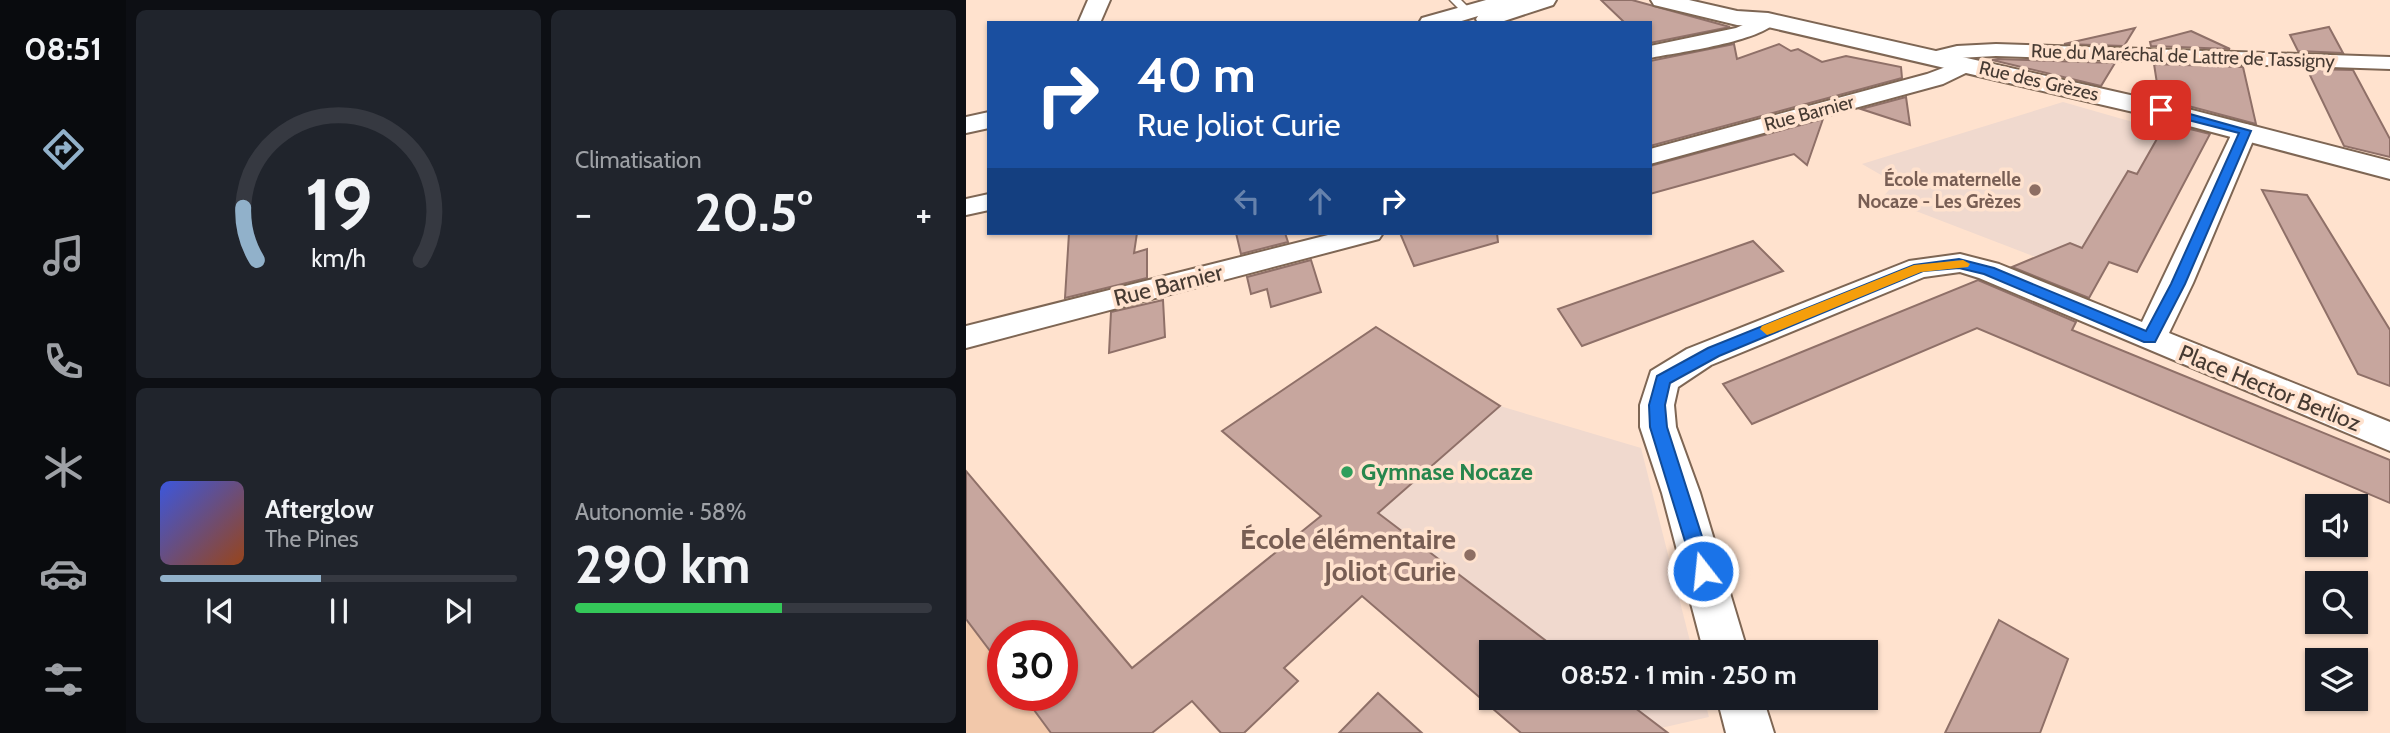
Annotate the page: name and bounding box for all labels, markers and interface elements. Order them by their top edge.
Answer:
text: 08:51 [24,29,102,68]
street label: Rue du Maréchal de Lattre de Tassigny [2031,39,2336,73]
text: 40 m [1137,45,1256,104]
icon: right [1022,49,1113,140]
street label: Rue des Grèzes [1977,56,2101,106]
pin [2131,80,2191,140]
street label: Rue Barnier [1762,90,1856,136]
icon: arrive [2142,91,2180,129]
text: Rue Joliot Curie [1137,105,1341,144]
icon: directions [39,125,88,174]
text: Climatisation [575,146,702,174]
text: 19 [305,160,372,248]
place label: École maternelle Nocaze - Les Grèzes [1857,167,2021,213]
text: 20.5° [694,181,813,244]
icon: left [1228,182,1266,220]
icon: ahead [1301,182,1339,220]
icon: right [1374,182,1412,220]
marker: École maternelle Nocaze - Les Grèzes [2027,182,2043,198]
text: − [575,190,592,237]
text: + [915,190,932,237]
icon: music [39,231,88,280]
text: km/h [311,243,366,273]
street label: Rue Barnier [1111,258,1226,312]
icon: phone [39,337,88,386]
street label: Place Hector Berlioz [2175,339,2365,437]
icon: climate [39,443,88,492]
place label: Gymnase Nocaze [1361,458,1533,486]
marker: Gymnase Nocaze [1339,464,1355,480]
text: Afterglow [265,493,374,525]
map controls [2305,494,2368,711]
button: sound [2305,494,2368,557]
text: Autonomie · 58% [575,498,746,526]
place label: École élémentaire Joliot Curie [1240,522,1456,588]
text: The Pines [265,525,359,553]
text: 290 km [575,533,751,596]
position arrow [1666,534,1740,608]
marker: École élémentaire Joliot Curie [1462,547,1478,563]
icon: car [39,549,88,598]
button: search [2305,571,2368,634]
icon: previous [201,592,239,630]
icon: pause [320,592,358,630]
icon: next [439,592,477,630]
speed limit sign: 30 [987,620,1078,711]
button: layers [2305,648,2368,711]
icon: filters [39,655,88,704]
text: 08:52 · 1 min · 250 m [1560,659,1797,691]

